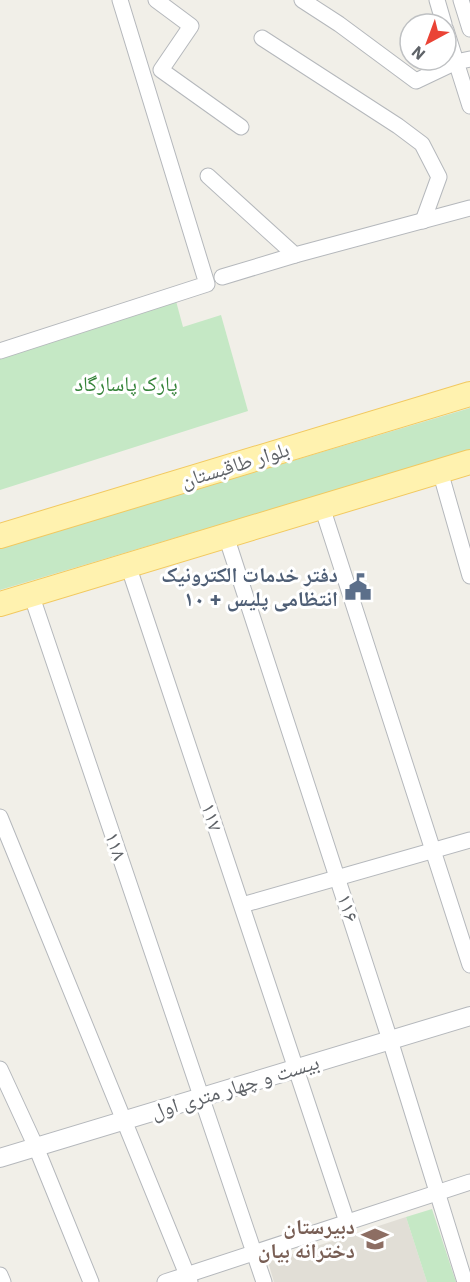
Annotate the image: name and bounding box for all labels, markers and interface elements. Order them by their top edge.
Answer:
north arrow [398,12,458,72]
text: N [407,42,429,65]
park label: پارک پاسارگاد [74,369,178,397]
street label: بلوار طاقبستان [177,434,292,494]
place label: دفتر خدمات الکترونیک انتظامی پلیس + ۱۰ [161,560,338,612]
public building icon: دفتر خدمات الکترونیک انتظامی پلیس + ۱۰ [343,572,373,602]
street label: ۱۱۷ [195,799,231,834]
street label: ۱۱۸ [99,828,135,864]
street label: ۱۱۶ [331,890,367,925]
street label: بیست و چهار متری اول [147,1047,322,1125]
place label: دبیرستان دخترانه بیان [258,1212,355,1264]
school or university icon: دبیرستان دخترانه بیان [360,1224,390,1254]

